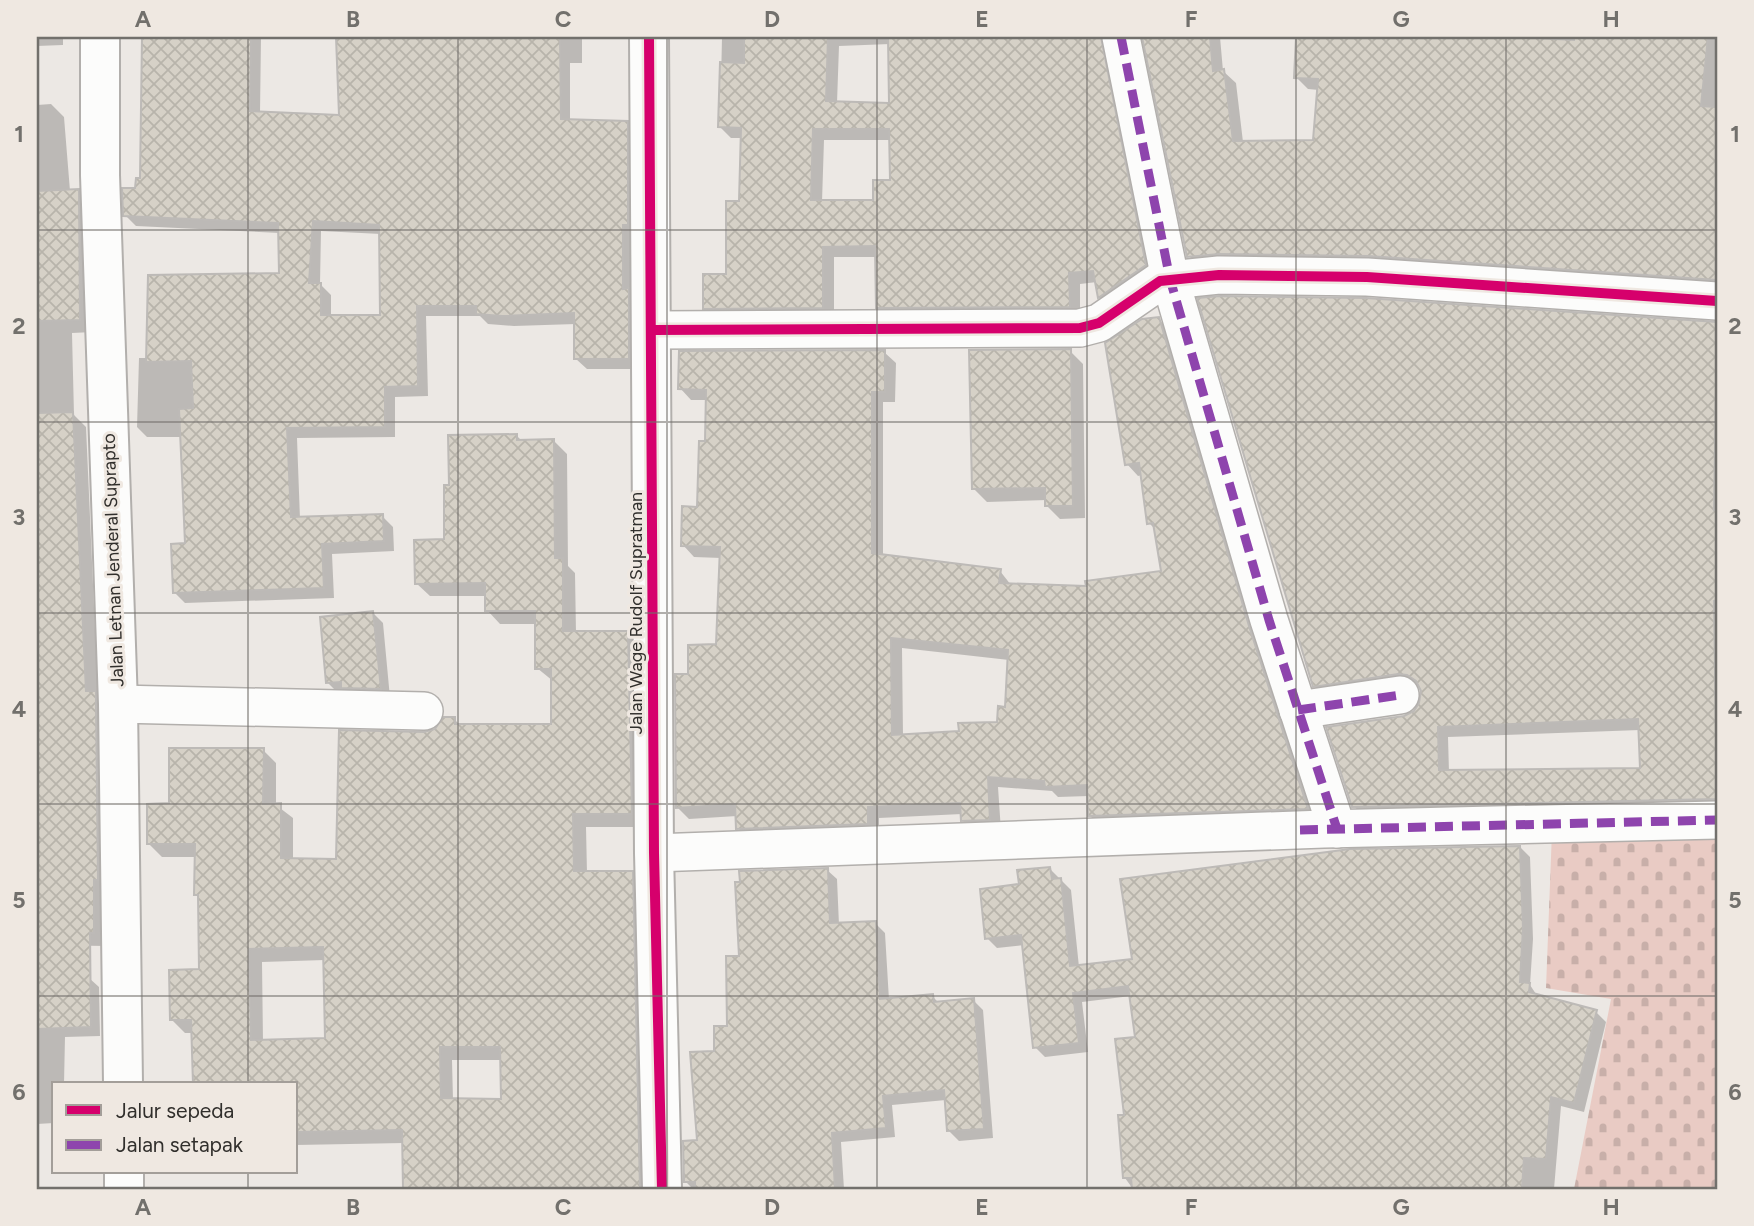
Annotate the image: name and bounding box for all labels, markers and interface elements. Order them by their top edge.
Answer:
text: A [135,5,152,33]
text: B [346,5,360,33]
text: C [555,5,572,33]
text: D [764,5,780,33]
text: E [975,5,989,33]
text: F [1185,5,1198,33]
text: G [1392,5,1410,33]
text: H [1602,5,1620,33]
text: 1 [14,120,24,148]
text: 1 [1730,120,1740,148]
text: 2 [12,312,26,340]
text: 2 [1728,312,1742,340]
street label: Jalan Letnan Jenderal Suprapto [98,433,128,687]
street label: Jalan Wage Rudolf Supratman [625,492,647,734]
text: 3 [13,503,25,531]
text: 3 [1729,503,1741,531]
text: 4 [12,695,26,723]
text: 4 [1728,695,1742,723]
text: 5 [12,886,26,914]
text: 5 [1728,886,1742,914]
text: 6 [12,1078,26,1106]
text: 6 [1728,1078,1742,1106]
legend [52,1082,298,1174]
text: Jalur sepeda [116,1098,234,1123]
text: Jalan setapak [116,1132,244,1157]
text: A [135,1193,152,1221]
text: B [346,1193,360,1221]
text: C [555,1193,572,1221]
text: D [764,1193,780,1221]
text: E [975,1193,989,1221]
text: F [1185,1193,1198,1221]
text: G [1392,1193,1410,1221]
text: H [1602,1193,1620,1221]

